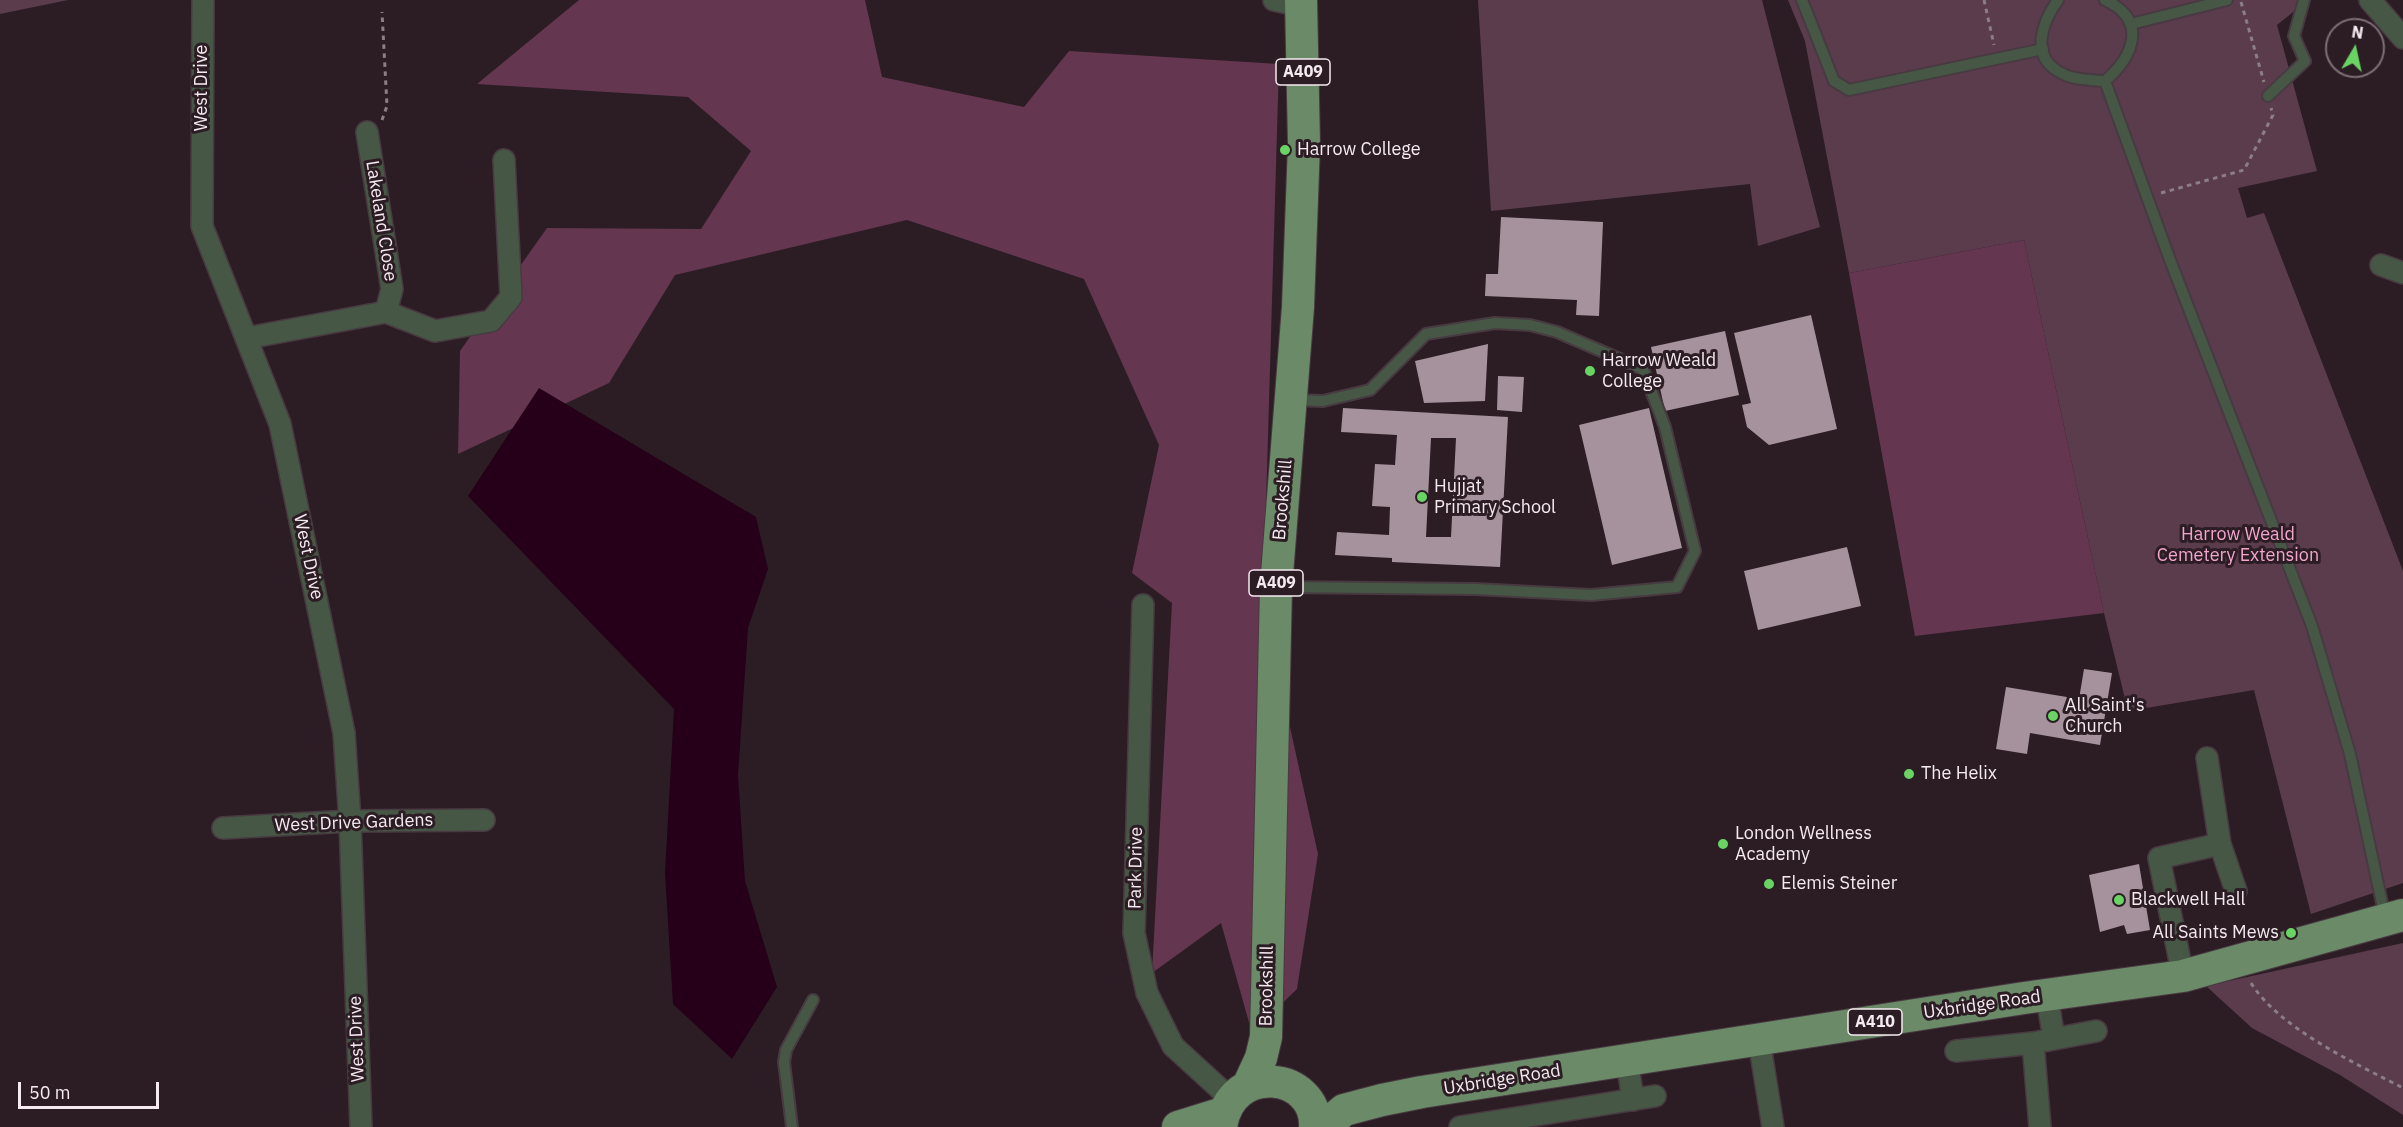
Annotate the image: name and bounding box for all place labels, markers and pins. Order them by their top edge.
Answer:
place label: Harrow College [1297,139,1421,161]
marker: Harrow College [1278,143,1292,157]
place label: Harrow Weald College [1602,350,1716,392]
marker: Harrow Weald College [1583,364,1597,378]
place label: Hujjat Primary School [1434,476,1556,518]
marker: Hujjat Primary School [1415,490,1429,504]
place label: All Saint's Church [2065,695,2145,738]
marker: All Saint's Church [2046,709,2060,723]
place label: The Helix [1921,763,1997,785]
marker: The Helix [1902,767,1916,781]
place label: London Wellness Academy [1735,823,1872,866]
marker: London Wellness Academy [1716,837,1730,851]
place label: Elemis Steiner [1781,873,1897,895]
marker: Elemis Steiner [1762,877,1776,891]
place label: Blackwell Hall [2131,889,2245,911]
marker: Blackwell Hall [2112,893,2126,907]
place label: All Saints Mews [2152,922,2279,944]
marker: All Saints Mews [2284,926,2298,940]

